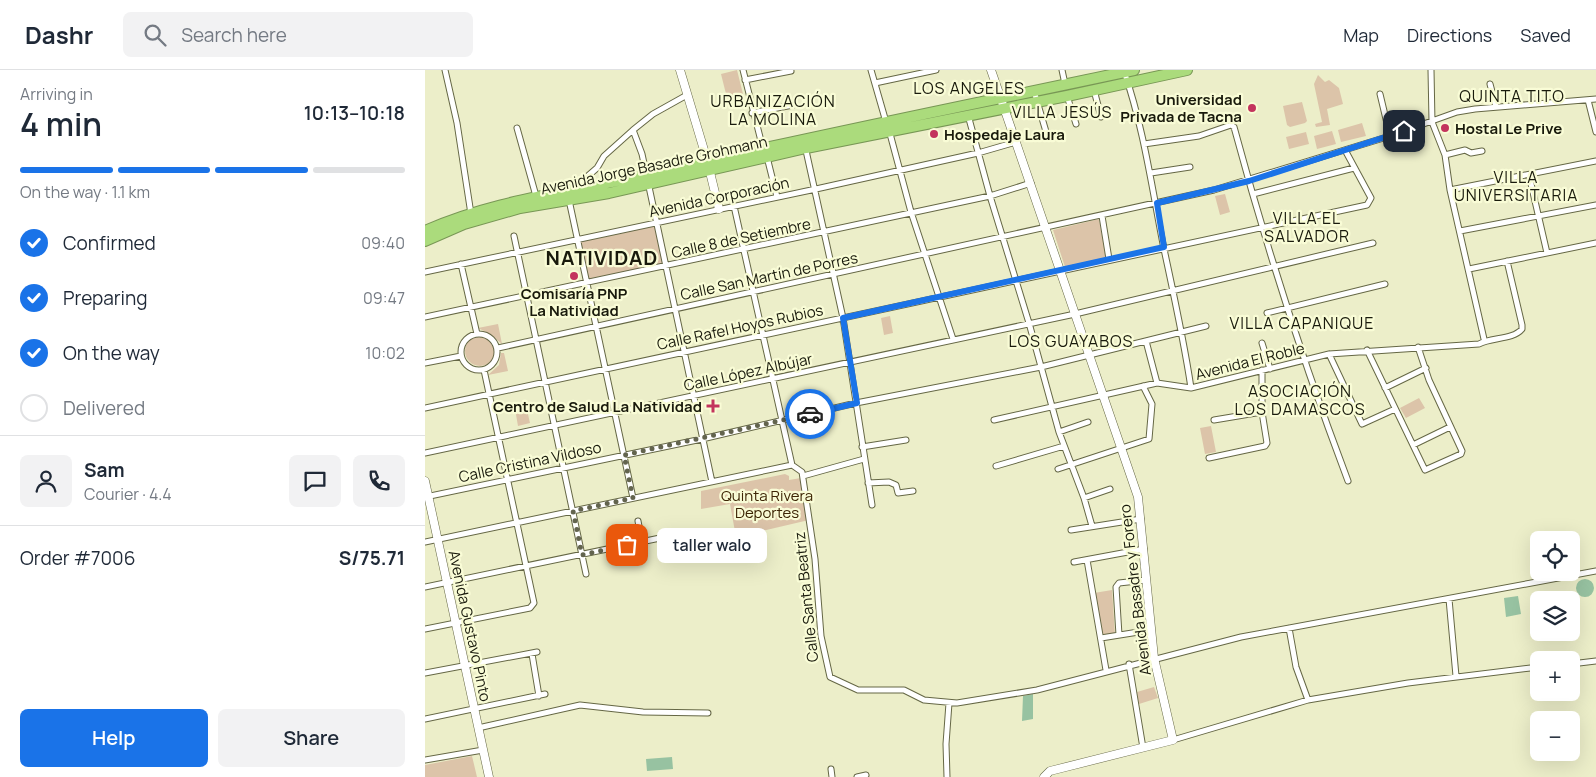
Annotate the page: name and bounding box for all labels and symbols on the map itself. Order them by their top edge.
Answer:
district label: LOS ANGELES [913,77,1025,99]
district label: QUINTA TITO [1459,85,1565,107]
place label: Universidad Privada de Tacna [1120,89,1242,127]
district label: URBANIZACIÓN LA MOLINA [710,90,836,130]
district label: VILLA JESÚS [1012,101,1112,123]
marker: Universidad Privada de Tacna [1246,102,1258,114]
pin [1383,110,1425,152]
place label: Hostal Le Prive [1455,118,1562,139]
marker: Hostal Le Prive [1439,122,1451,134]
place label: Hospedaje Laura [944,124,1065,145]
marker: Hospedaje Laura [928,128,940,140]
street label: Avenida Jorge Basadre Grohmann [539,131,769,199]
district label: VILLA UNIVERSITARIA [1454,166,1578,206]
street label: Avenida Corporación [647,172,791,222]
district label: VILLA EL SALVADOR [1264,207,1350,247]
street label: Calle 8 de Setiembre [669,213,813,263]
district label: NATIVIDAD [546,244,658,271]
street label: Calle San Martín de Porres [678,247,860,305]
marker: Comisaría PNP La Natividad [568,270,580,282]
place label: Comisaría PNP La Natividad [521,283,628,321]
street label: Calle Rafel Hoyos Rubios [655,299,825,355]
district label: VILLA CAPANIQUE [1230,312,1374,334]
district label: LOS GUAYABOS [1009,330,1133,352]
street label: Avenida El Roble [1193,337,1307,385]
street label: Calle López Albújar [682,348,815,396]
district label: ASOCIACIÓN LOS DAMASCOS [1234,380,1366,420]
courier [785,389,835,439]
place label: Centro de Salud La Natividad [493,396,702,417]
marker: Centro de Salud La Natividad [706,399,720,413]
street label: Calle Cristina Vildoso [457,437,603,487]
park label: Quinta Rivera Deportes [721,485,813,523]
street label: Avenida Basadre y Forero [1114,503,1156,677]
pin [606,524,648,566]
callout: taller walo [657,528,767,562]
street label: Calle Santa Beatriz [789,531,823,663]
street label: Avenida Gustavo Pinto [444,548,496,704]

